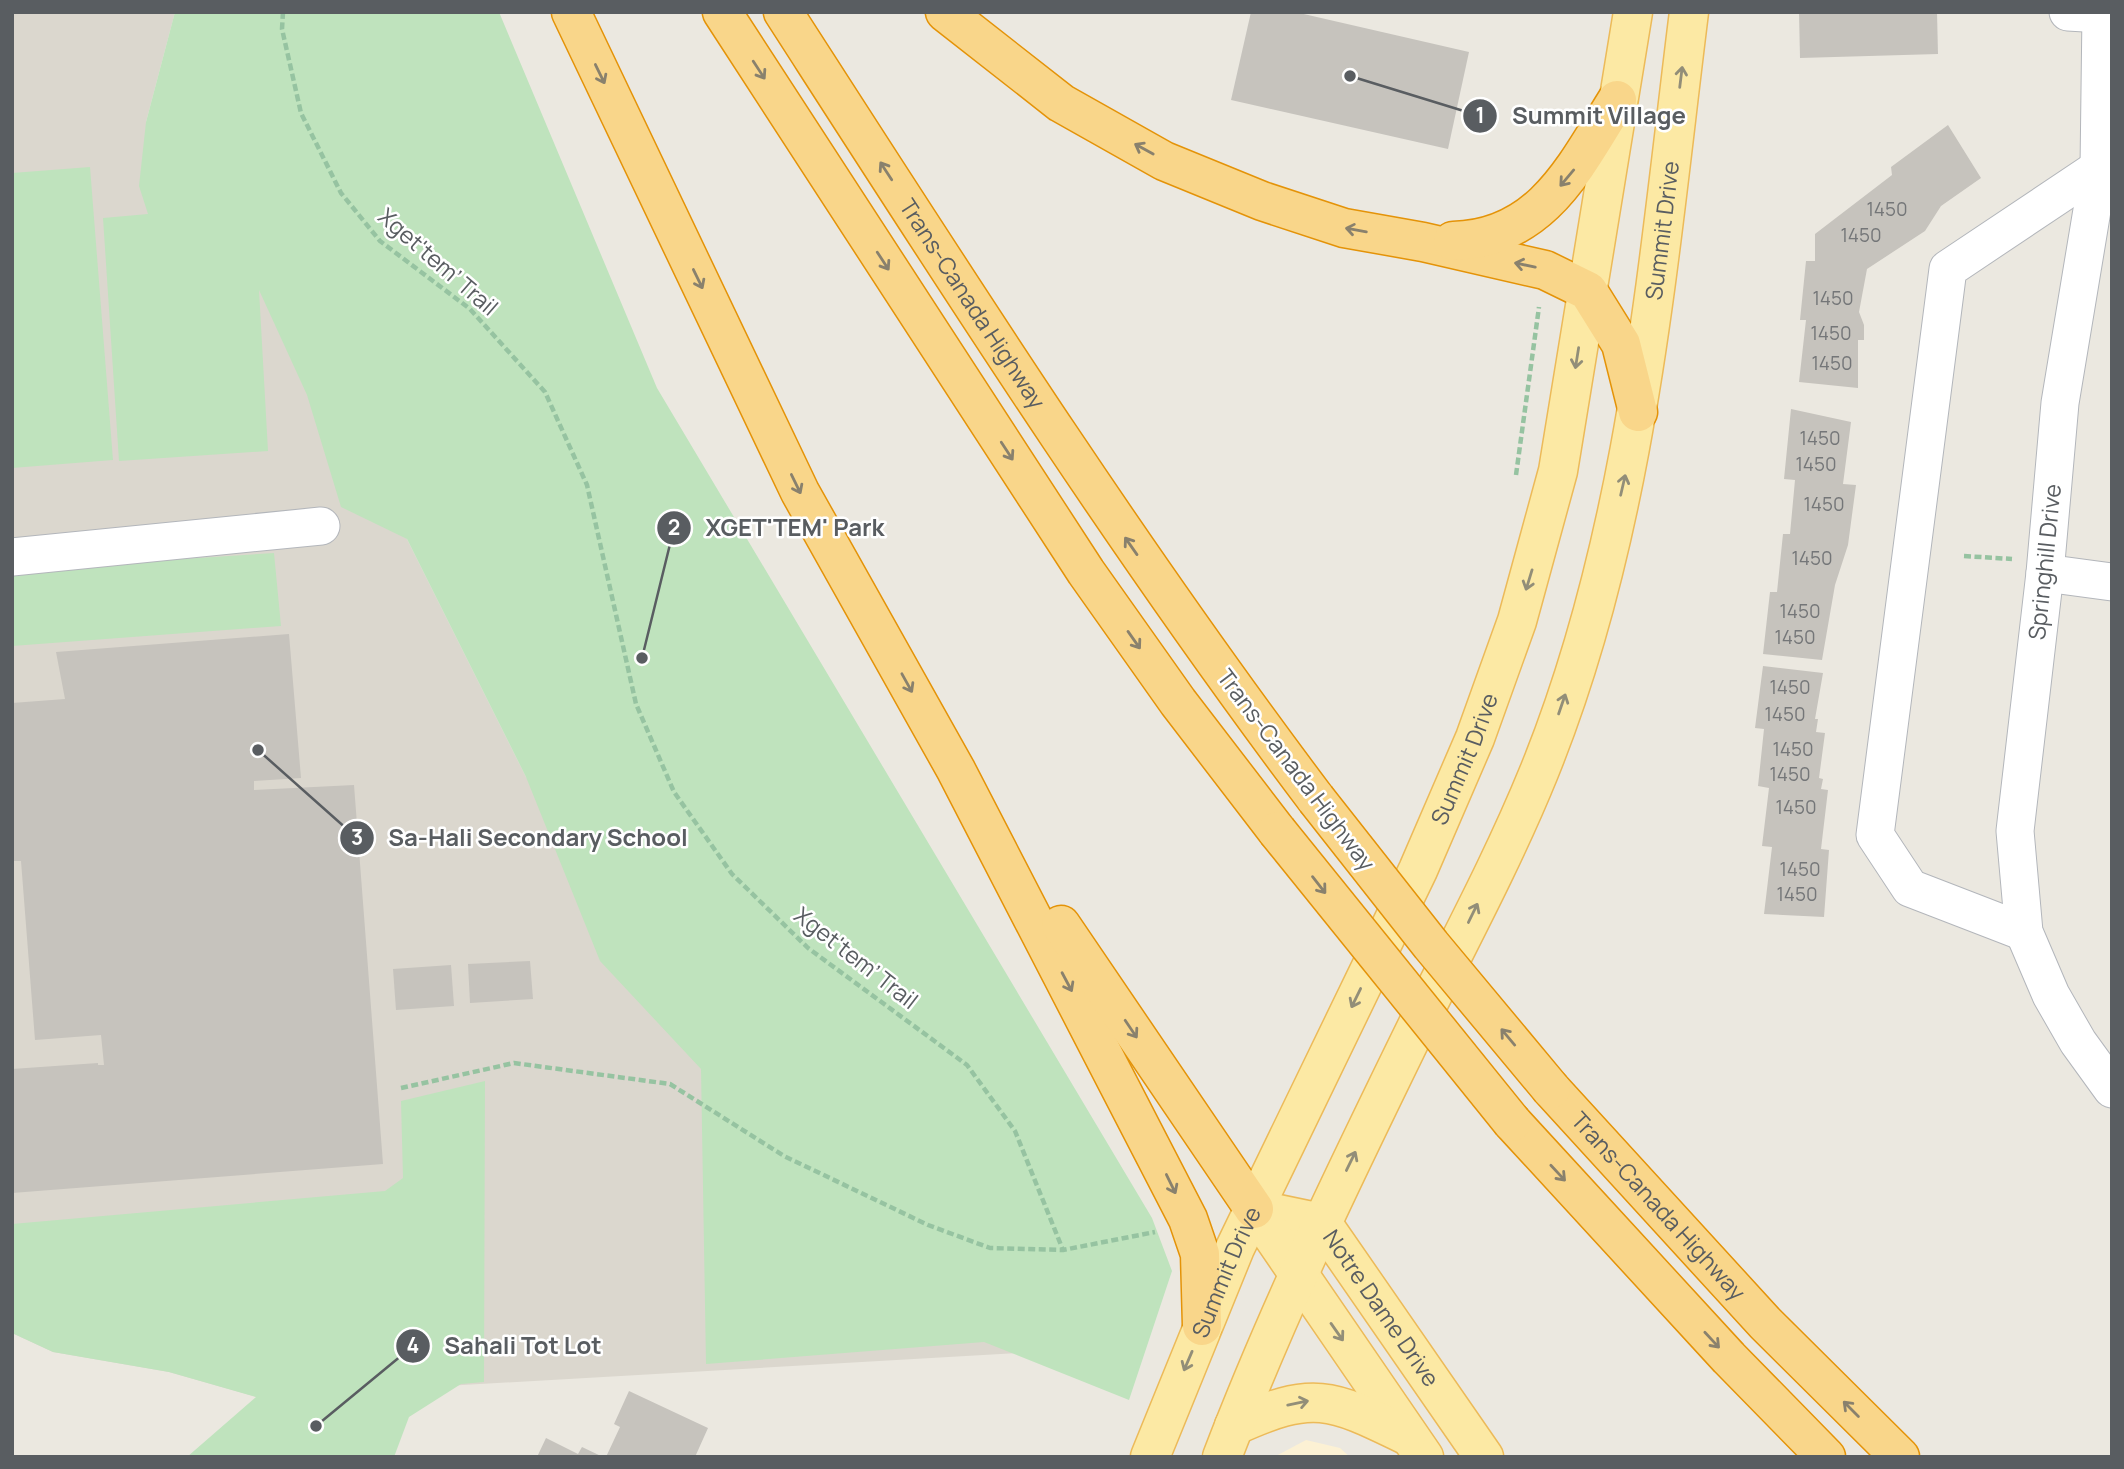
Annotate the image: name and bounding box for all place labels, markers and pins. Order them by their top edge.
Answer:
callout: Summit Village [1463,93,1700,138]
callout: XGET'TEM' Park [656,505,898,550]
callout: Sa-Hali Secondary School [340,815,702,860]
callout: Sahali Tot Lot [396,1323,616,1368]

